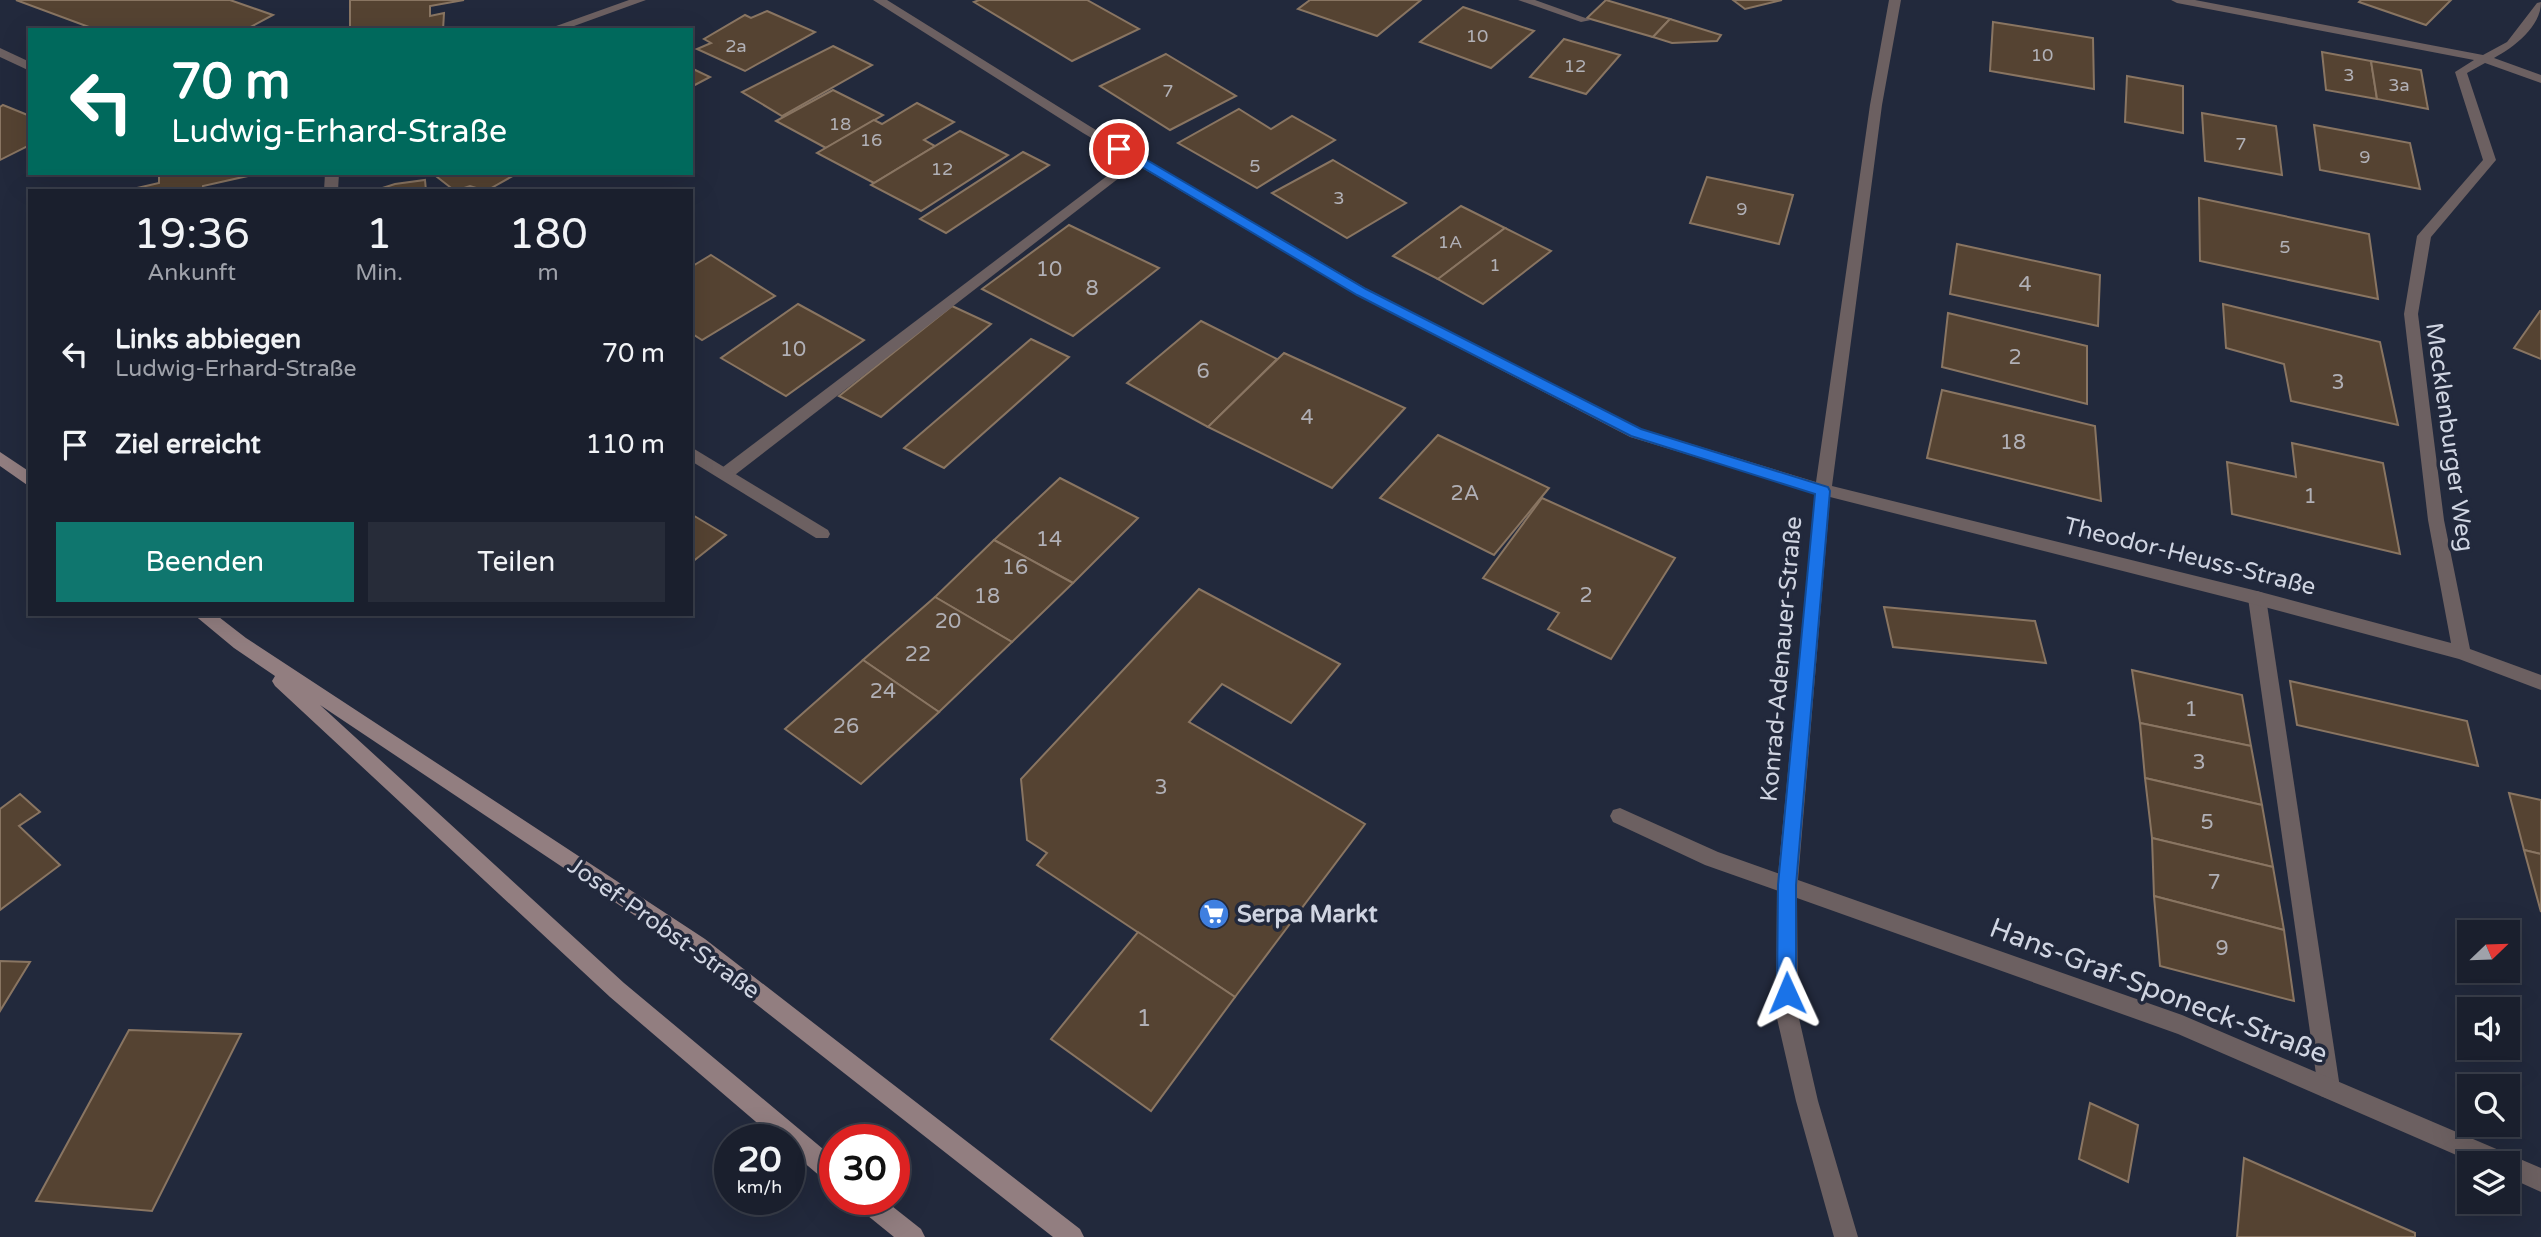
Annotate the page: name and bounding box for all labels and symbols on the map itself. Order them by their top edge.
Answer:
house number: 10 [1466,25,1488,47]
house number: 2a [725,35,747,57]
house number: 10 [2031,44,2053,66]
house number: 12 [1564,55,1586,77]
house number: 3 [2343,64,2355,86]
house number: 3a [2388,74,2410,96]
house number: 7 [1162,80,1174,102]
house number: 18 [829,113,851,135]
pin [1089,119,1149,179]
house number: 16 [860,129,882,151]
house number: 7 [2235,133,2247,155]
house number: 9 [2359,146,2371,168]
house number: 5 [1249,155,1261,177]
house number: 12 [931,158,953,180]
house number: 3 [1333,187,1345,209]
house number: 9 [1736,198,1748,220]
house number: 1A [1438,231,1462,253]
house number: 5 [2279,236,2291,258]
house number: 1 [1489,254,1501,276]
house number: 10 [1036,257,1062,282]
house number: 4 [2018,272,2032,297]
house number: 8 [1085,276,1099,301]
street label: Mecklenburger Weg [2419,321,2480,554]
house number: 10 [780,337,806,362]
house number: 2 [2008,345,2022,370]
house number: 6 [1196,359,1210,384]
house number: 3 [2331,370,2345,395]
house number: 4 [1300,405,1314,430]
house number: 18 [2000,430,2026,455]
house number: 2A [1451,481,1479,506]
house number: 1 [2303,484,2317,509]
street label: Theodor-Heuss-Straße [2061,511,2319,602]
street label: Konrad-Adenauer-Straße [1755,515,1808,803]
house number: 14 [1036,527,1062,552]
house number: 16 [1002,555,1028,580]
house number: 2 [1579,583,1593,608]
house number: 18 [974,584,1000,609]
house number: 20 [935,609,961,634]
house number: 22 [905,642,931,667]
house number: 24 [870,679,896,704]
house number: 1 [2184,697,2198,722]
house number: 26 [833,714,859,739]
house number: 3 [2192,750,2206,775]
house number: 3 [1154,775,1168,800]
house number: 5 [2200,810,2214,835]
street label: Josef-Probst-Straße [562,851,765,1006]
house number: 7 [2207,870,2221,895]
supermarket icon: Serpa Markt [1197,897,1231,931]
place label: Serpa Markt [1237,900,1378,929]
street label: Hans-Graf-Sponeck-Straße [1985,911,2332,1071]
north arrow [2457,920,2520,984]
house number: 9 [2215,936,2229,961]
position arrow [1750,956,1824,1030]
house number: 1 [1136,1004,1152,1033]
speed limit sign: 30 [819,1124,910,1215]

